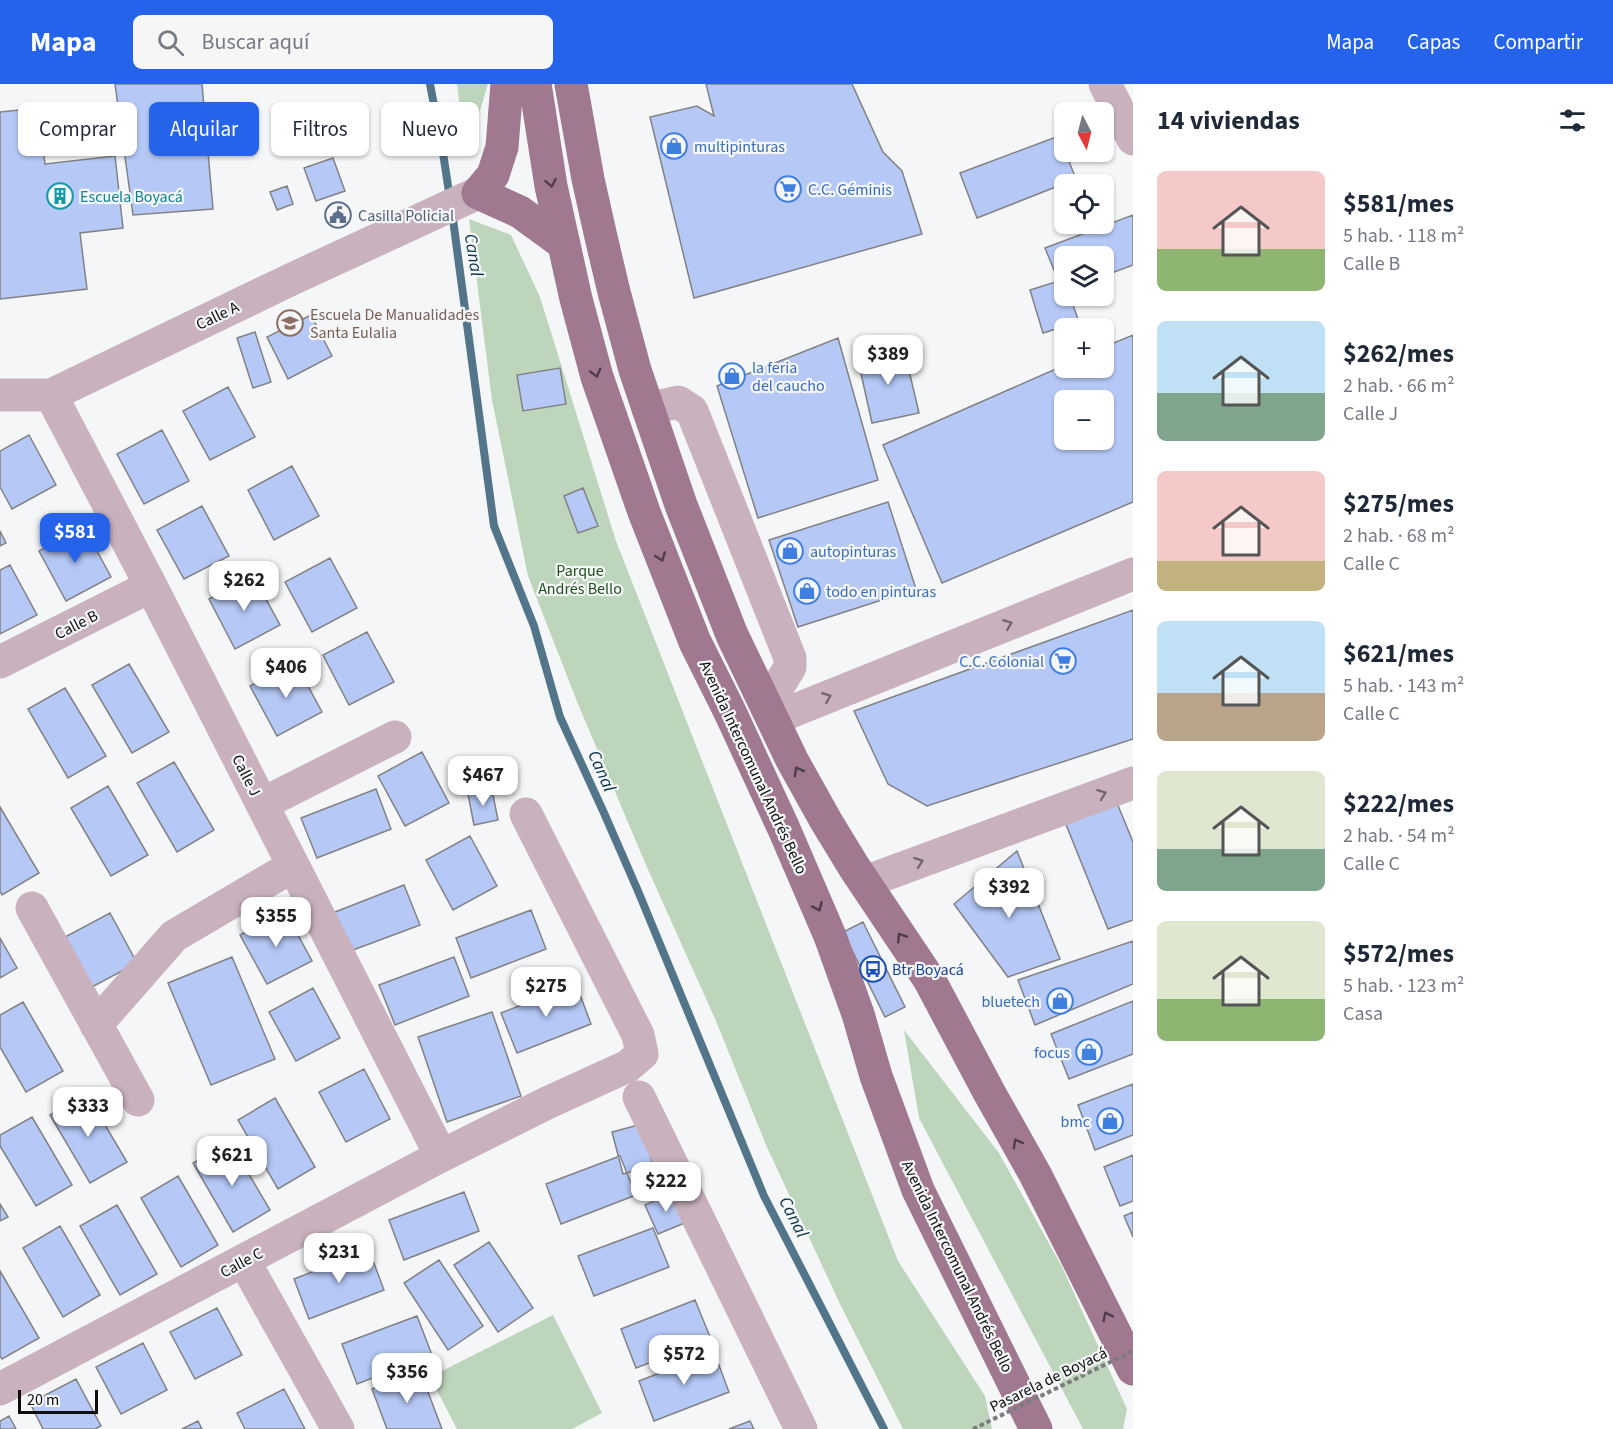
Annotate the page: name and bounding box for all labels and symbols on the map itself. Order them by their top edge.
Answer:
north arrow [1054,102,1114,162]
shop icon: multipinturas [659,131,689,161]
place label: multipinturas [694,136,785,158]
supermarket icon: C.C. Géminis [773,174,803,204]
one-way arrow [544,178,557,188]
place label: C.C. Géminis [808,179,892,201]
building icon: Escuela Boyacá [45,181,75,211]
place label: Escuela Boyacá [80,186,183,208]
public building icon: Casilla Policial [323,200,353,230]
place label: Casilla Policial [358,205,454,227]
water label: Canal [458,232,489,279]
street label: Calle A [192,296,243,336]
place label: Escuela De Manualidades Santa Eulalia [310,304,479,344]
school or university icon: Escuela De Manualidades Santa Eulalia [275,308,305,338]
pin: $389 [852,335,924,386]
place label: la feria del caucho [752,357,825,397]
shop icon: la feria del caucho [717,361,747,391]
one-way arrow [589,368,602,378]
pin: $581 [39,513,111,564]
shop icon: autopinturas [775,536,805,566]
place label: autopinturas [810,541,897,563]
one-way arrow [654,551,666,562]
park label: Parque Andrés Bello [538,560,622,600]
pin: $262 [208,561,280,612]
shop icon: todo en pinturas [792,576,822,606]
place label: todo en pinturas [826,581,936,603]
street label: Calle B [51,605,102,645]
one-way arrow [1002,619,1013,631]
supermarket icon: C.C. Colonial [1048,646,1078,676]
pin: $406 [250,648,322,699]
place label: C.C. Colonial [959,651,1044,673]
street label: Avenida Intercomunal Andrés Bello [694,657,812,878]
one-way arrow [821,692,832,704]
water label: Canal [581,746,622,796]
street label: Calle J [226,751,266,800]
pin: $467 [447,756,519,807]
one-way arrow [794,767,805,778]
one-way arrow [1096,789,1107,802]
one-way arrow [913,857,924,869]
pin: $392 [973,868,1045,919]
pin: $355 [240,897,312,948]
one-way arrow [811,901,823,912]
one-way arrow [897,933,908,944]
bus stop icon: Btr Boyacá [858,954,888,984]
place label: Btr Boyacá [892,959,964,981]
pin: $275 [510,967,582,1018]
shop icon: bluetech [1045,986,1075,1016]
place label: bluetech [981,991,1040,1013]
shop icon: focus [1074,1037,1104,1067]
place label: focus [1034,1042,1070,1064]
pin: $333 [52,1087,124,1138]
shop icon: bmc [1095,1106,1125,1136]
place label: bmc [1061,1111,1090,1133]
pin: $621 [196,1136,268,1187]
one-way arrow [1013,1139,1025,1149]
street label: Avenida Intercomunal Andrés Bello [896,1157,1018,1376]
pin: $222 [630,1162,702,1213]
water label: Canal [773,1192,815,1243]
pin: $231 [303,1233,375,1284]
street label: Calle C [216,1242,267,1283]
one-way arrow [1103,1312,1114,1323]
pin: $572 [648,1335,720,1386]
street label: Pasarela de Boyacá [986,1342,1111,1418]
pin: $356 [371,1353,443,1404]
scale bar [18,1387,98,1414]

